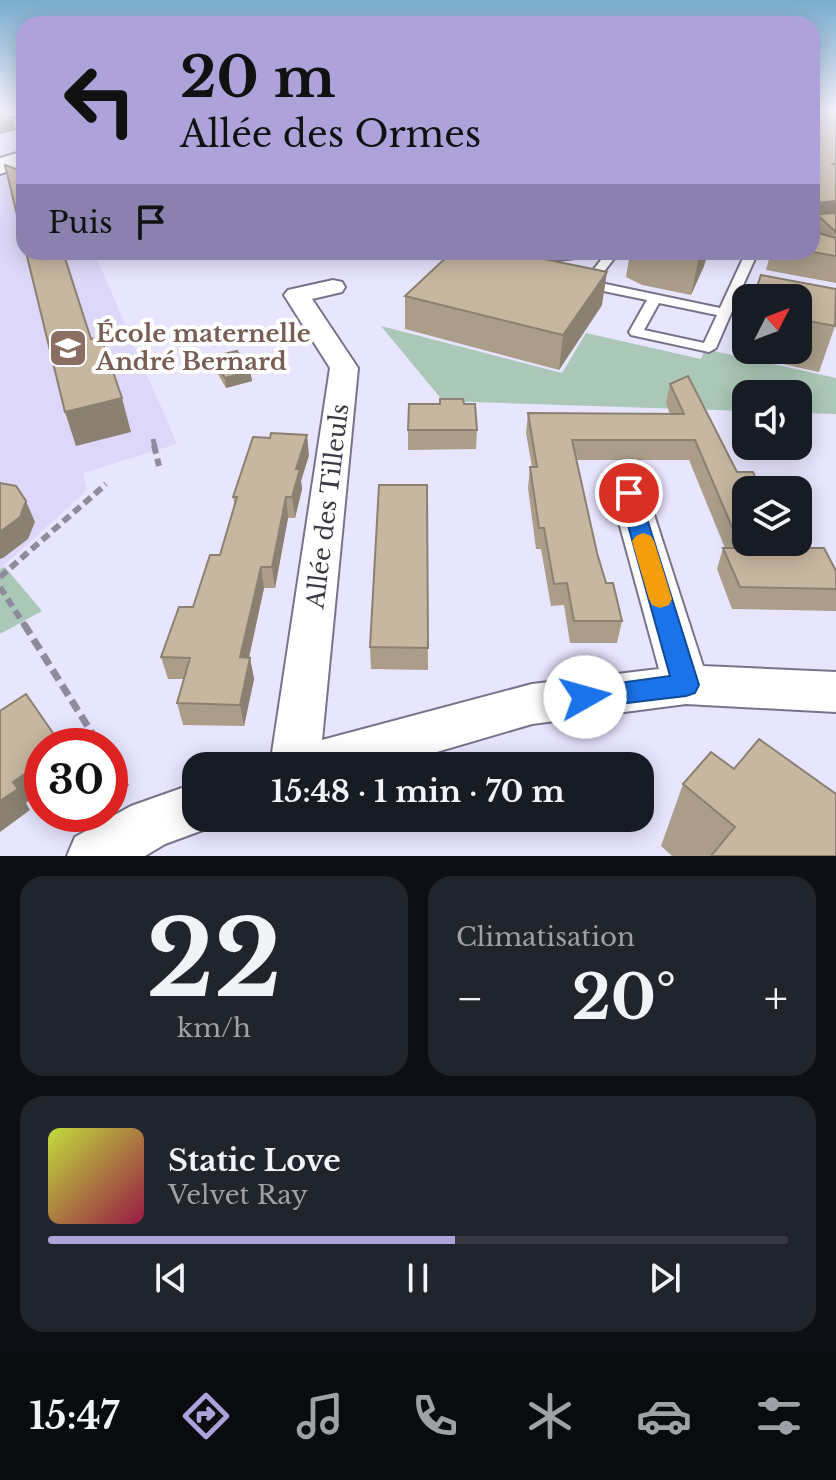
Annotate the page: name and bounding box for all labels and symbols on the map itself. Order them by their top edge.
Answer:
north arrow [732,284,812,364]
place label: École maternelle André Bernard [95,319,311,376]
school or university icon: École maternelle André Bernard [47,327,89,369]
street label: Allée des Tilleuls [300,402,354,611]
pin [595,459,663,527]
position arrow [543,655,627,739]
speed limit sign: 30 [24,728,128,832]

